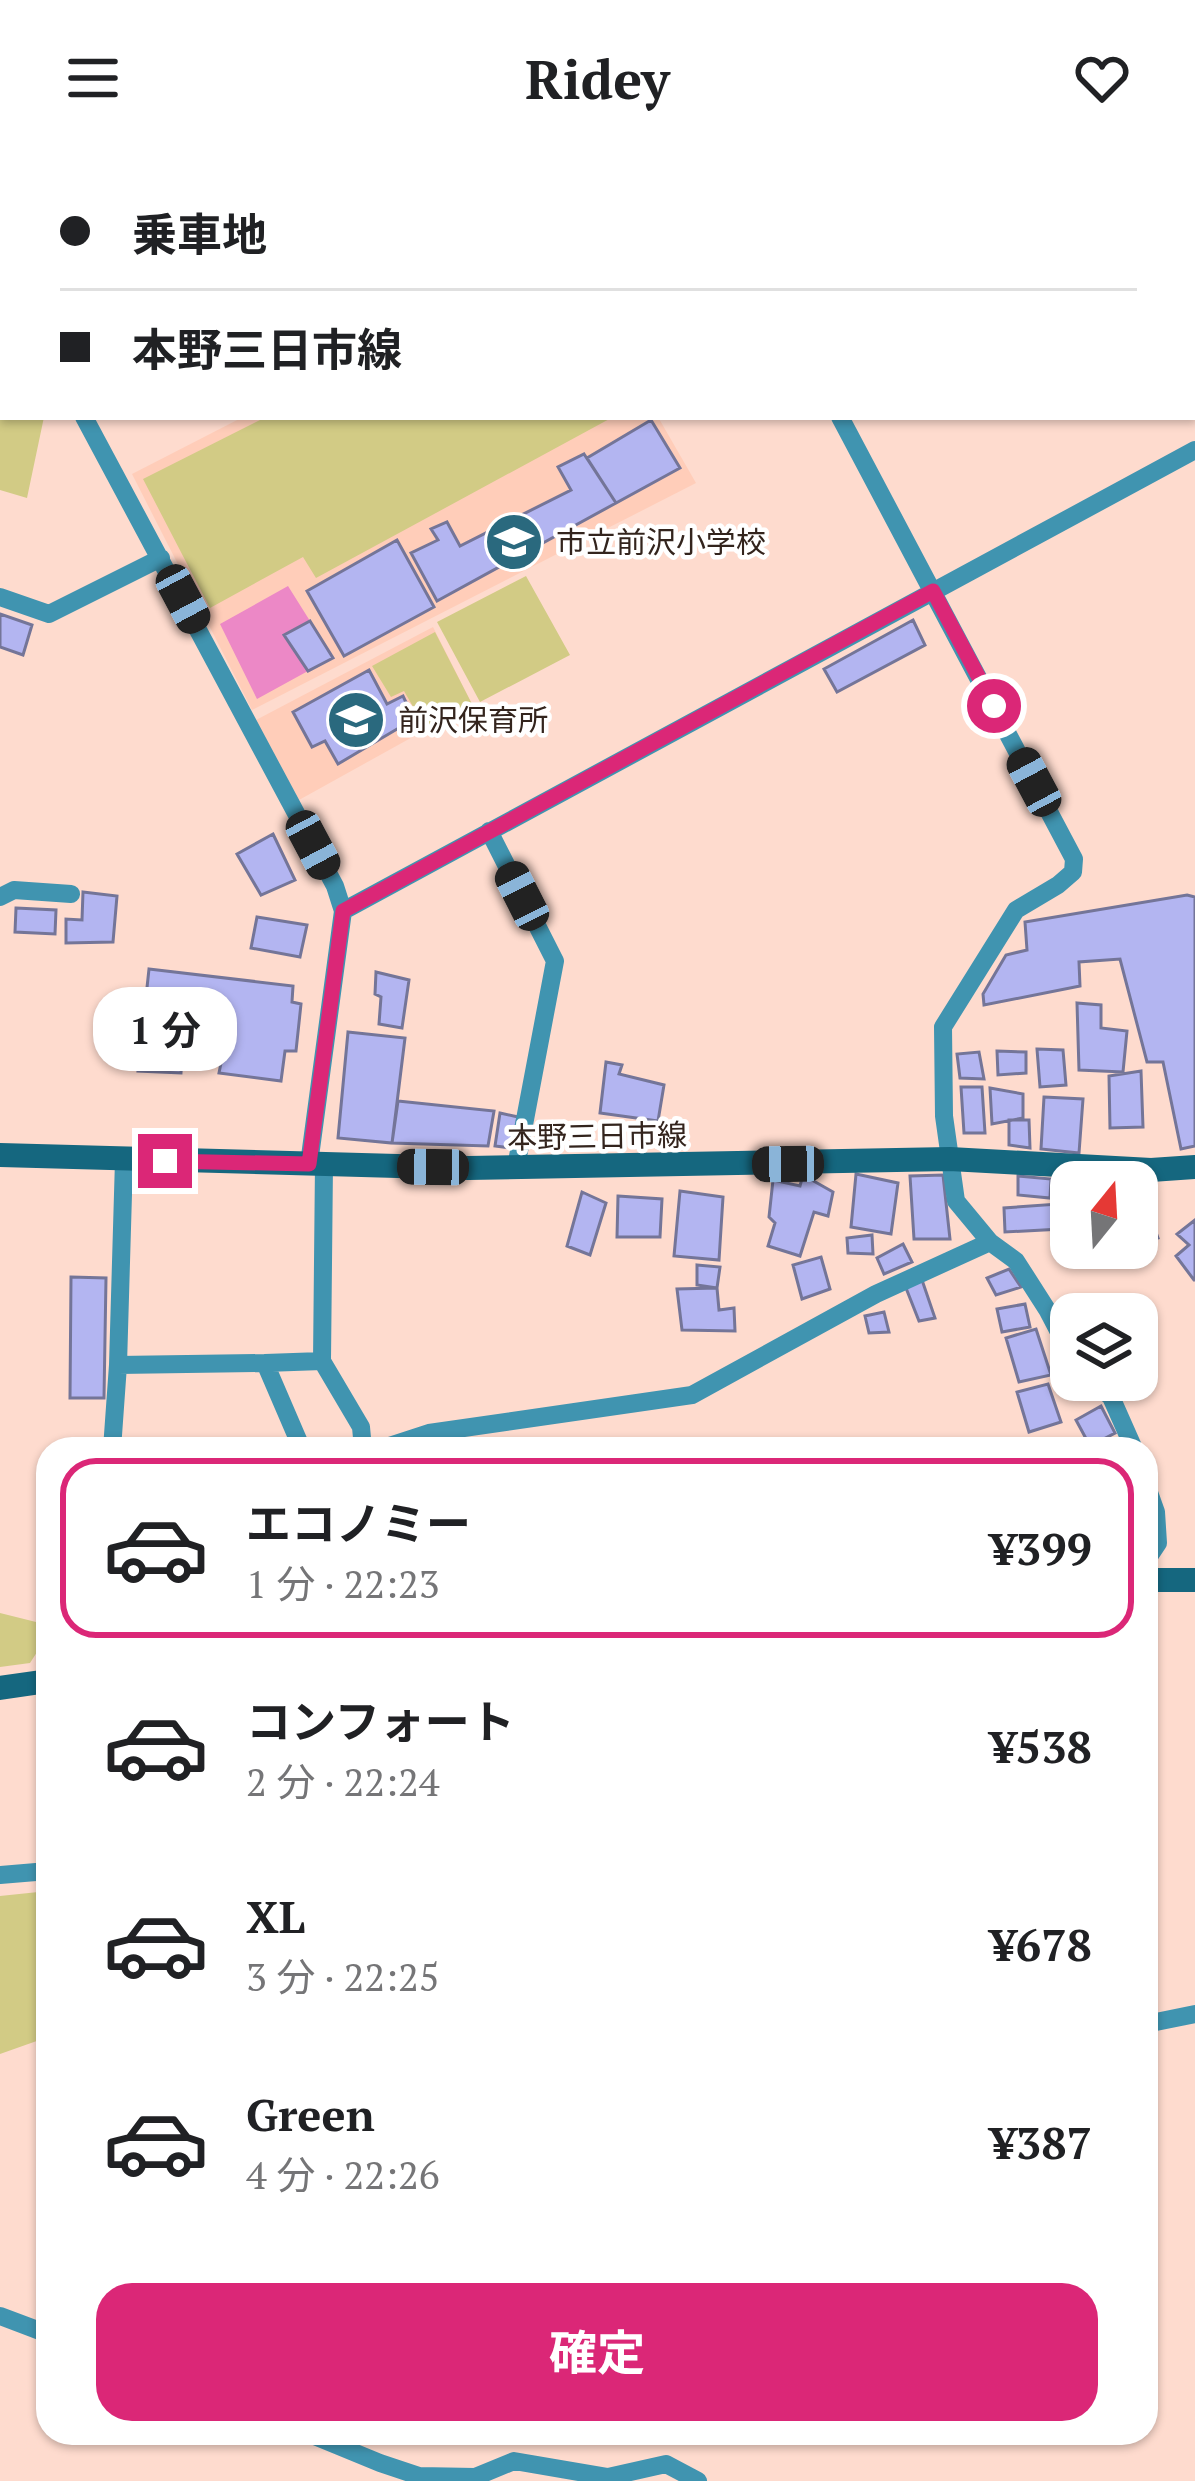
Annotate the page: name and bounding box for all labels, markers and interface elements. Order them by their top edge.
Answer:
text: Ridey [525,43,670,114]
icon: menu [60,45,126,111]
icon: heart [1069,45,1135,111]
text: 乗車地 [132,204,267,264]
text: 本野三日市線 [132,319,402,379]
school or university icon: 市立前沢小学校 [483,511,545,573]
place label: 市立前沢小学校 [556,522,766,562]
car [150,559,216,639]
route start [967,679,1021,733]
school or university icon: 前沢保育所 [325,689,387,751]
place label: 前沢保育所 [398,700,548,740]
car [1001,742,1067,822]
car [280,805,346,885]
car [490,856,554,936]
callout: 1 分 [93,987,237,1071]
text: 1 分 [129,1003,201,1055]
street label: 本野三日市線 [507,1114,687,1158]
route end [138,1134,192,1188]
car [752,1145,824,1183]
car [397,1148,469,1186]
north arrow [1050,1161,1158,1269]
map controls [1050,1161,1158,1401]
button: layers [1050,1293,1158,1401]
text: エコノミー [246,1493,471,1553]
icon: car [102,1494,210,1602]
text: ¥399 [990,1518,1092,1578]
text: 1 分 · 22:23 [246,1557,439,1609]
text: コンフォート [246,1691,515,1751]
icon: car [102,1692,210,1800]
text: ¥538 [990,1716,1092,1776]
text: 2 分 · 22:24 [246,1755,439,1807]
text: XL [246,1886,305,1946]
icon: car [102,1890,210,1998]
text: ¥678 [990,1914,1092,1974]
text: 3 分 · 22:25 [246,1950,439,2002]
text: Green [246,2084,375,2144]
icon: car [102,2088,210,2196]
text: ¥387 [990,2112,1092,2172]
text: 4 分 · 22:26 [246,2148,439,2200]
button: 確定 [96,2283,1098,2421]

